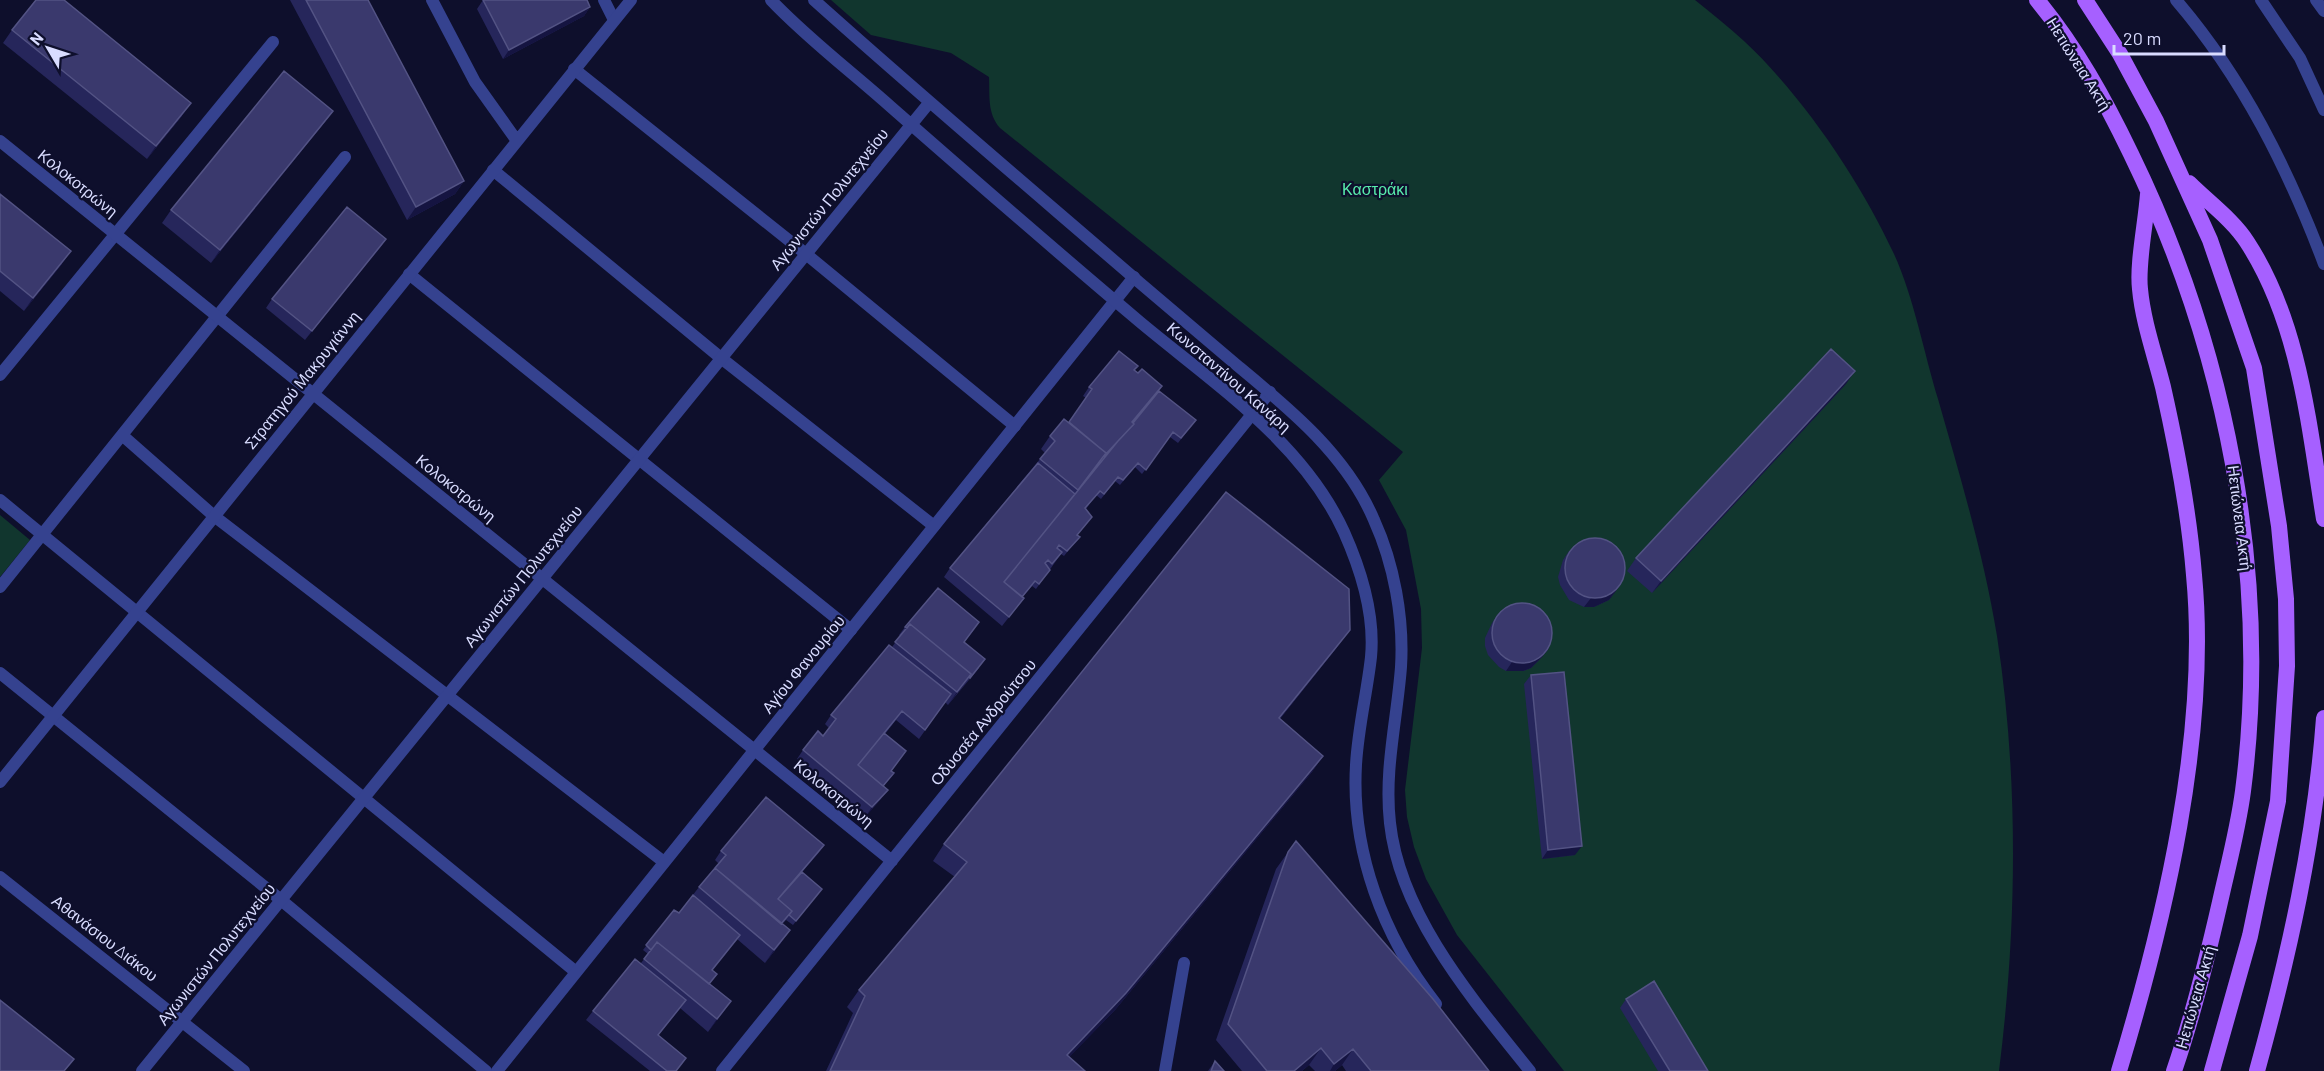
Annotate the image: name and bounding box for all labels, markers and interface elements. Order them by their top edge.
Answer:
street label: Ηετιώνεια Ακτή [2043,14,2116,114]
north arrow [18,18,78,78]
scale bar [2114,18,2224,56]
text: 20 m [2123,27,2161,49]
text: N [25,28,47,48]
street label: Αγωνιστών Πολυτεχνείου [766,124,892,273]
street label: Κολοκοτρώνη [35,145,122,221]
park label: Καστράκι [1342,179,1408,198]
street label: Στρατηγού Μακρυγιάννη [240,307,363,452]
street label: Κωνσταντίνου Κανάρη [1164,318,1295,436]
street label: Κολοκοτρώνη [413,450,500,526]
street label: Ηετιώνεια Ακτή [2225,464,2256,572]
street label: Αγωνιστών Πολυτεχνείου [460,501,586,650]
street label: Αγίου Φανουρίου [757,611,848,717]
street label: Οδυσσέα Ανδρούτσου [926,655,1039,789]
street label: Κολοκοτρώνη [791,755,878,831]
street label: Αγωνιστών Πολυτεχνείου [153,879,279,1028]
street label: Αθανάσιου Διάκου [49,890,162,985]
street label: Ηετιώνεια Ακτή [2171,943,2218,1050]

